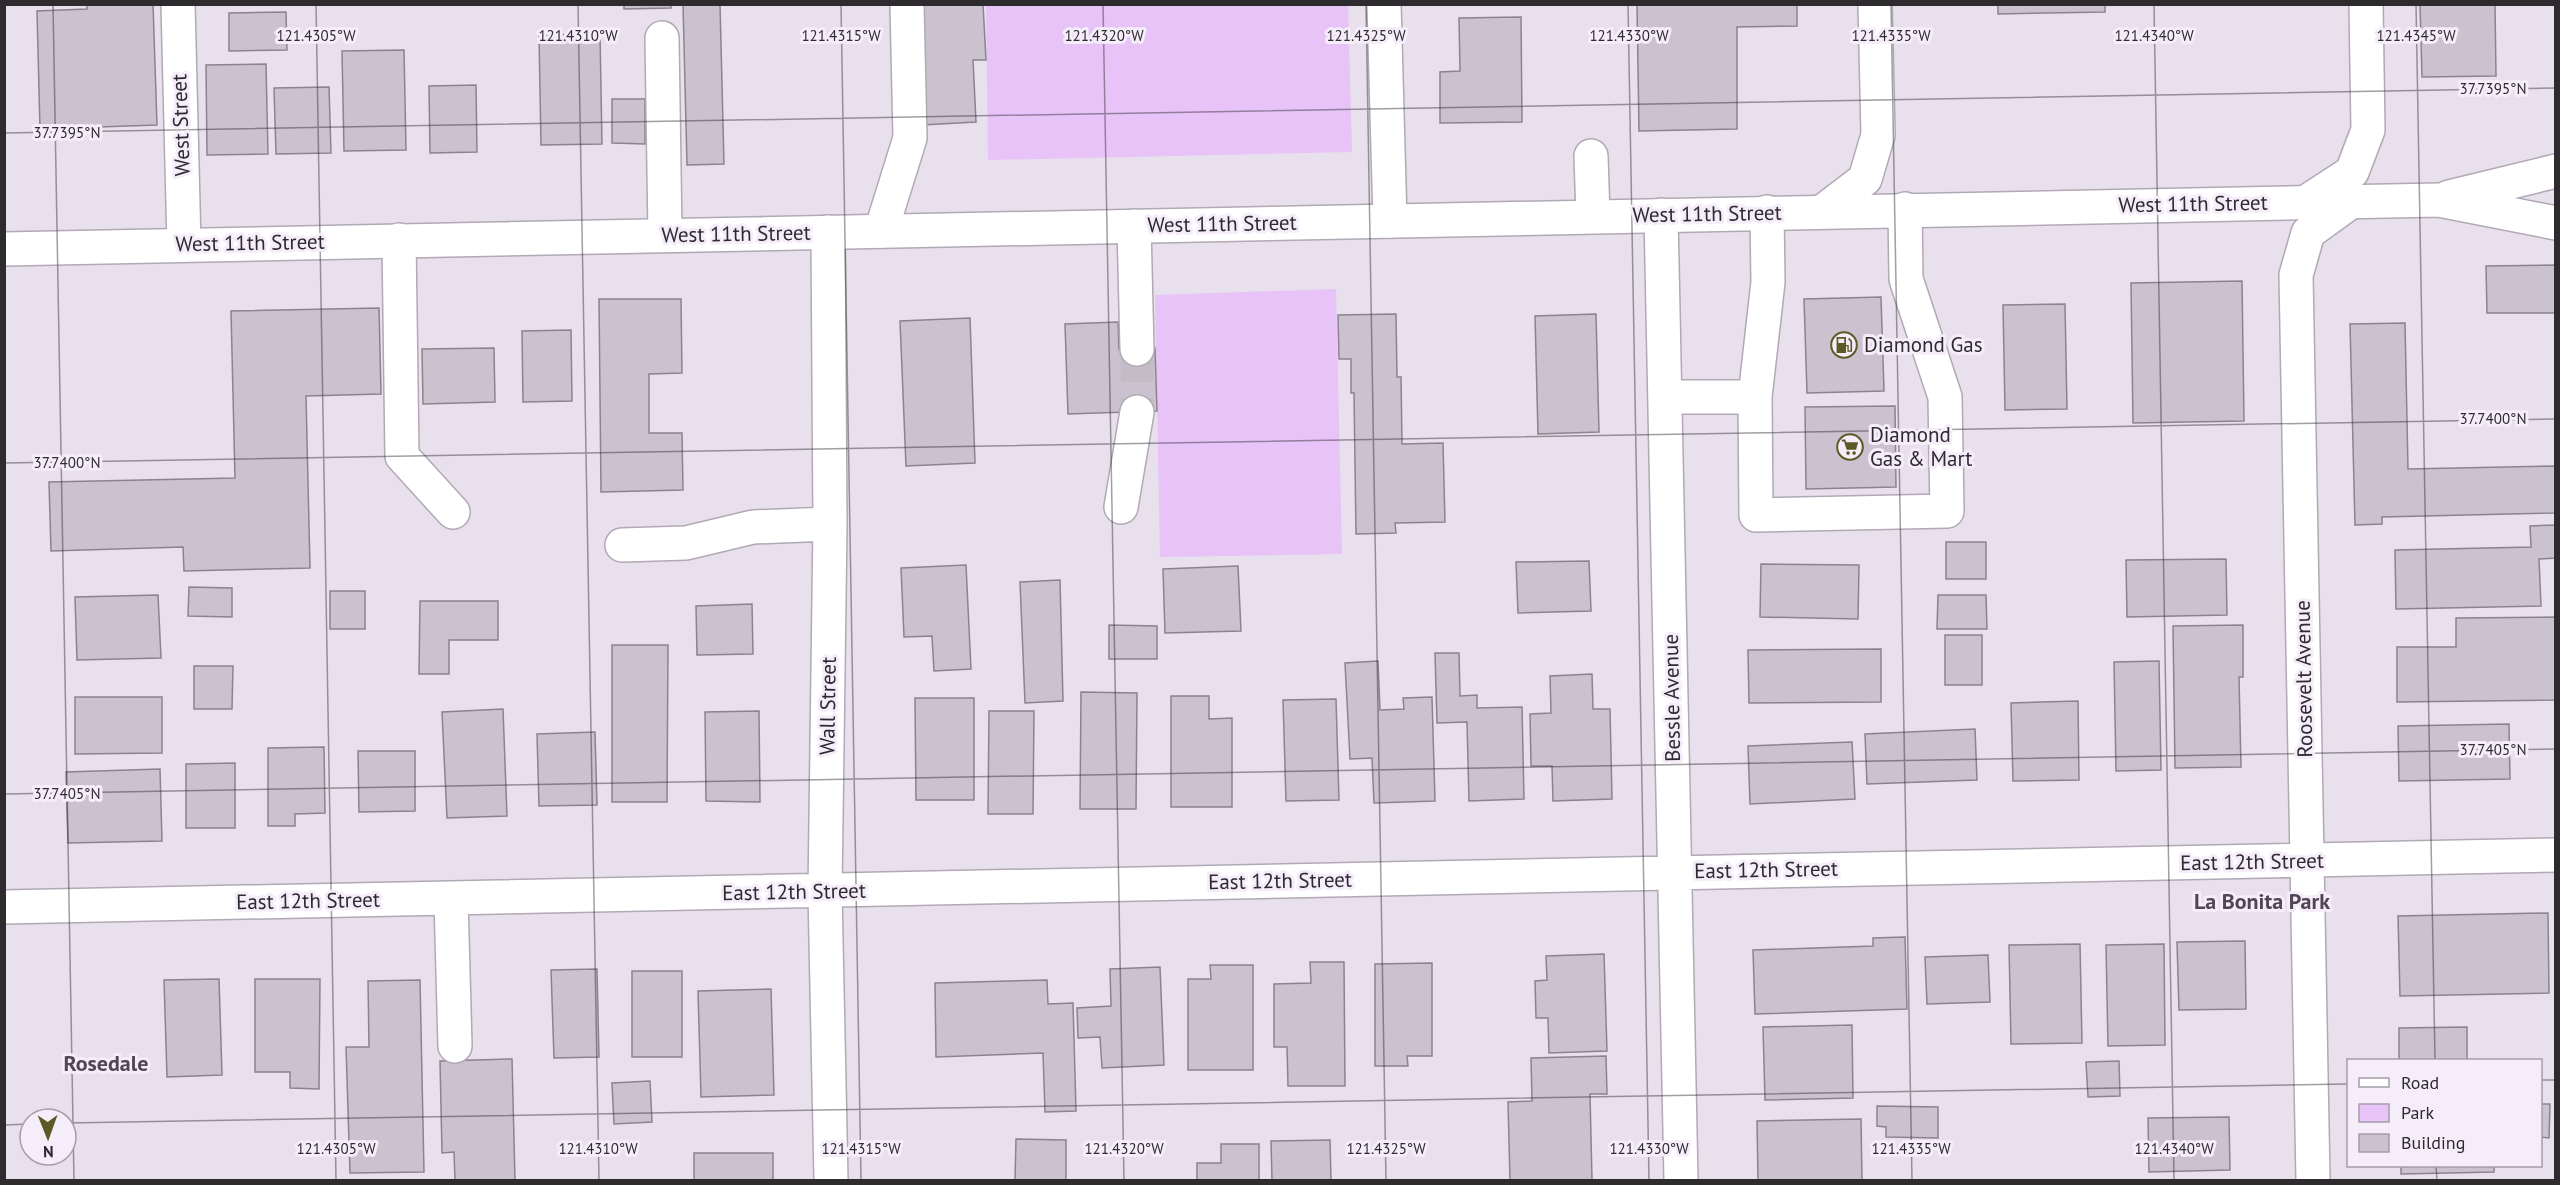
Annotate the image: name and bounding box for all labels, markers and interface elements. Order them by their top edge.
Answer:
text: 121.4305°W [276,26,356,45]
text: 121.4310°W [538,26,618,45]
text: 121.4315°W [801,26,881,45]
text: 121.4320°W [1064,26,1144,45]
text: 121.4325°W [1326,26,1406,45]
text: 121.4330°W [1589,26,1669,45]
text: 121.4335°W [1851,26,1931,45]
text: 121.4340°W [2114,26,2194,45]
text: 121.4345°W [2376,26,2456,45]
street label: West Street [165,73,196,177]
text: 37.7395°N [2459,79,2527,98]
text: 37.7395°N [33,123,101,142]
street label: West 11th Street [2118,189,2268,218]
street label: West 11th Street [1632,199,1782,228]
street label: West 11th Street [1147,209,1297,238]
street label: West 11th Street [661,219,811,248]
street label: West 11th Street [175,228,325,257]
fuel station icon: Diamond Gas [1829,330,1859,360]
place label: Diamond Gas [1864,331,1983,358]
text: 37.7400°N [2459,409,2527,428]
place label: Diamond Gas & Mart [1870,421,1972,472]
supermarket icon: Diamond Gas & Mart [1835,432,1865,462]
text: 37.7400°N [33,453,101,472]
street label: Roosevelt Avenue [2289,600,2318,758]
street label: Bessle Avenue [1657,634,1686,762]
street label: Wall Street [813,657,842,755]
text: 37.7405°N [2459,740,2527,759]
text: 37.7405°N [33,784,101,803]
street label: East 12th Street [2180,847,2324,876]
street label: East 12th Street [1694,855,1838,884]
street label: East 12th Street [1208,866,1352,895]
street label: East 12th Street [722,877,866,906]
street label: East 12th Street [236,886,380,915]
district label: La Bonita Park [2194,887,2330,915]
district label: Rosedale [64,1049,148,1077]
legend [2347,1059,2542,1167]
text: Road [2401,1071,2439,1094]
text: Park [2401,1101,2434,1124]
north arrow [18,1107,78,1167]
text: Building [2401,1131,2465,1154]
text: 121.4305°W [296,1139,376,1158]
text: 121.4310°W [558,1139,638,1158]
text: 121.4315°W [821,1139,901,1158]
text: 121.4320°W [1084,1139,1164,1158]
text: 121.4325°W [1346,1139,1426,1158]
text: 121.4330°W [1609,1139,1689,1158]
text: 121.4335°W [1871,1139,1951,1158]
text: 121.4340°W [2134,1139,2214,1158]
text: N [43,1142,54,1162]

